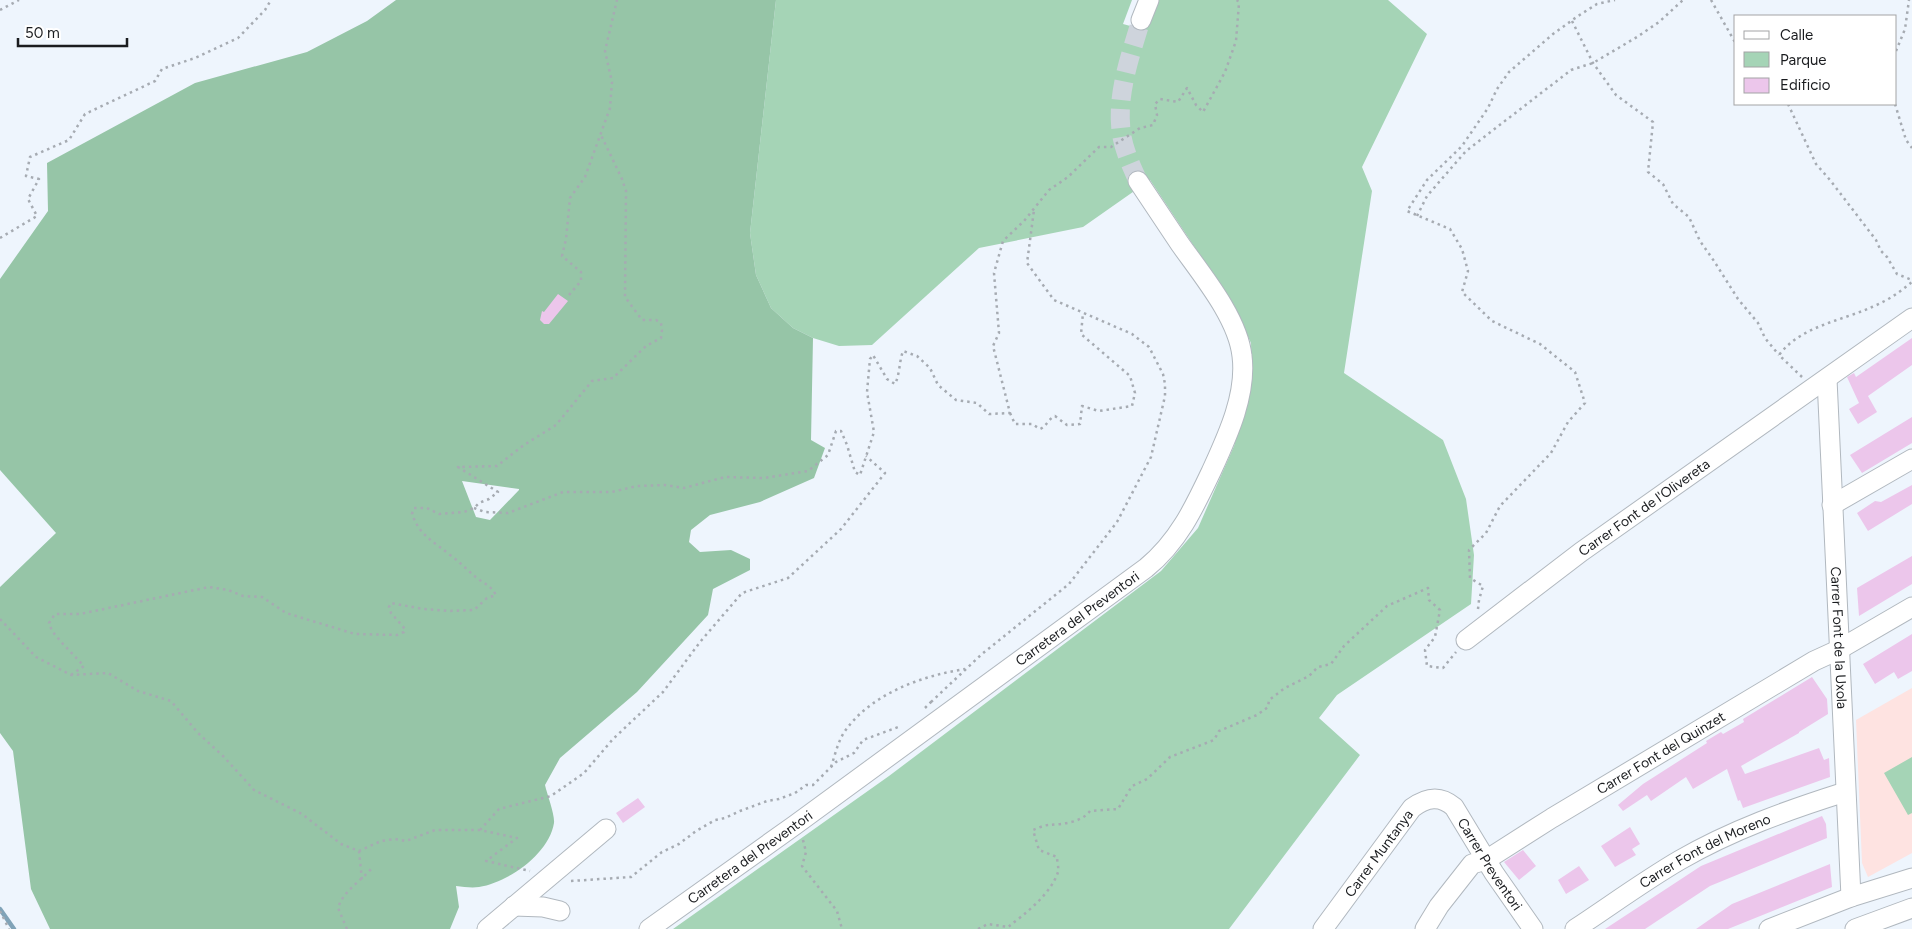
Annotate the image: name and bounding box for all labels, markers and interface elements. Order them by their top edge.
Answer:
scale bar [18,15,126,47]
legend [1734,15,1897,105]
text: 50 m [25,24,60,42]
text: Calle [1780,26,1813,44]
text: Parque [1780,51,1827,69]
text: Edificio [1780,76,1831,94]
street label: Carrer Font de l'Olivereta [1575,456,1713,560]
street label: Carrer Font de la Uxola [1827,566,1850,709]
street label: Carretera del Preventori [1012,568,1143,670]
street label: Carrer Font del Quinzet [1594,708,1728,798]
street label: Carrer Muntanya [1341,806,1417,901]
street label: Carretera del Preventori [685,807,816,908]
street label: Carrer Font del Moreno [1636,811,1773,892]
street label: Carrer Preventori [1454,815,1526,914]

